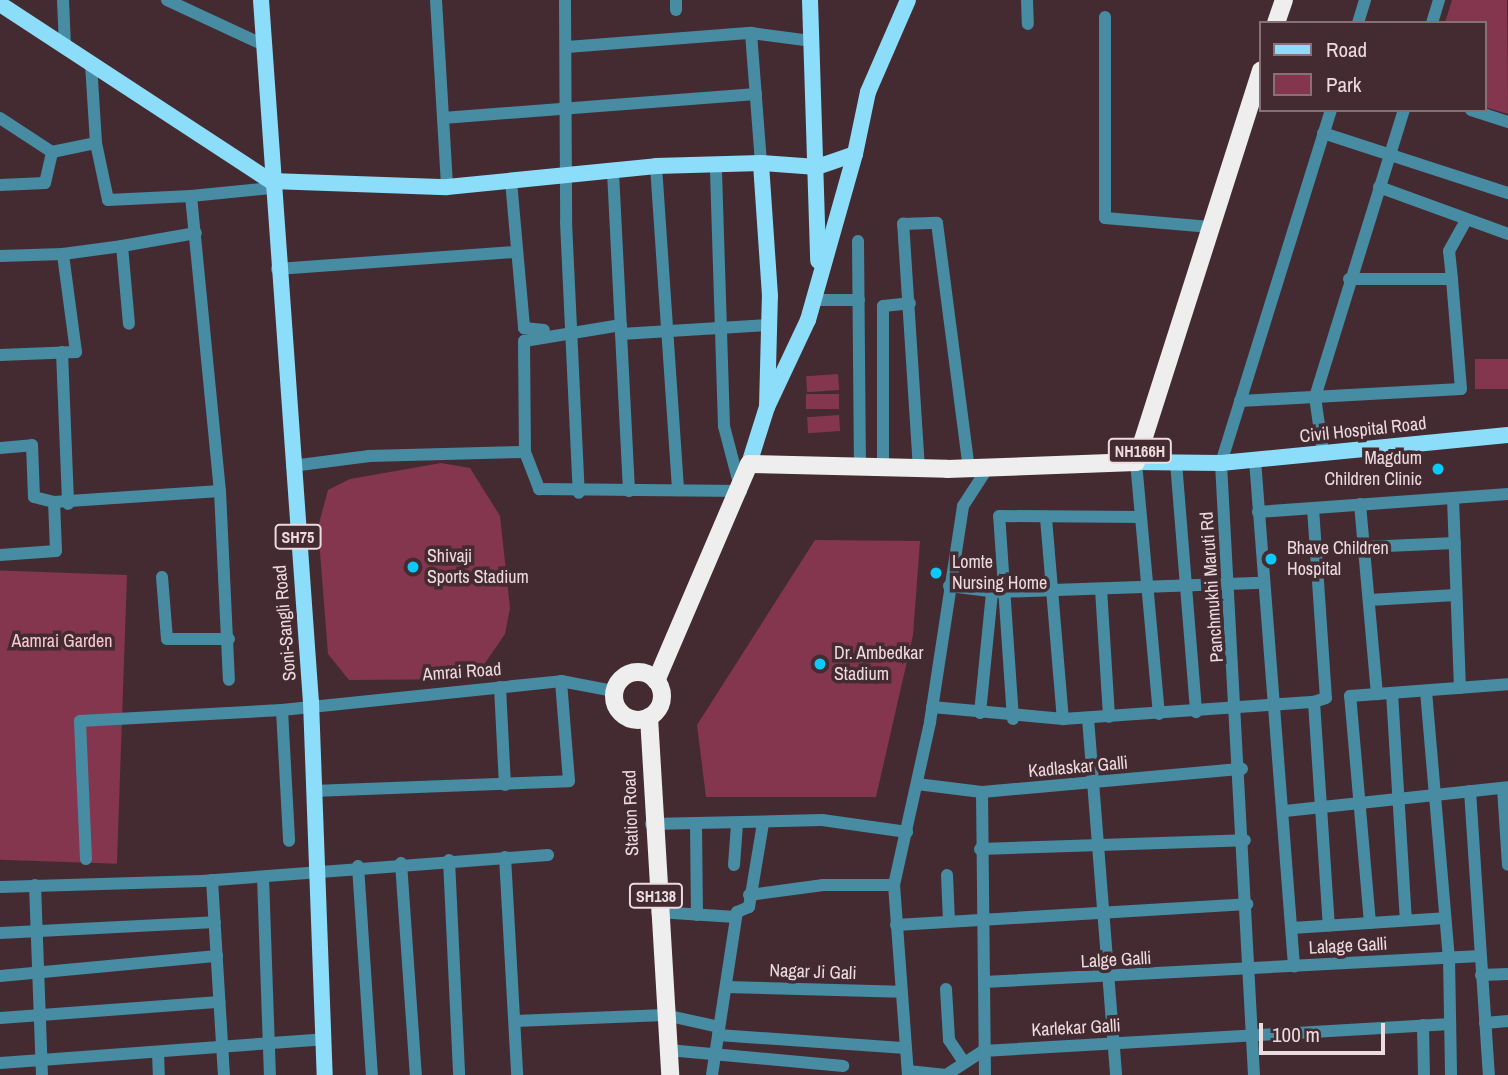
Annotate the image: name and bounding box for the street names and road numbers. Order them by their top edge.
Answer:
street label: Civil Hospital Road [1299,413,1427,447]
road number: NH166H [1107,438,1173,464]
street label: Panchmukhi Maruti Rd [1196,511,1228,663]
road number: SH75 [274,524,322,550]
street label: Soni-Sangli Road [269,564,301,682]
street label: Amrai Road [422,658,502,686]
street label: Kadlaskar Galli [1027,752,1129,782]
street label: Station Road [619,770,643,856]
road number: SH138 [628,884,684,908]
street label: Lalage Galli [1308,933,1388,959]
street label: Lalge Galli [1080,947,1152,973]
street label: Nagar Ji Gali [769,960,857,984]
street label: Karlekar Galli [1031,1015,1121,1041]

